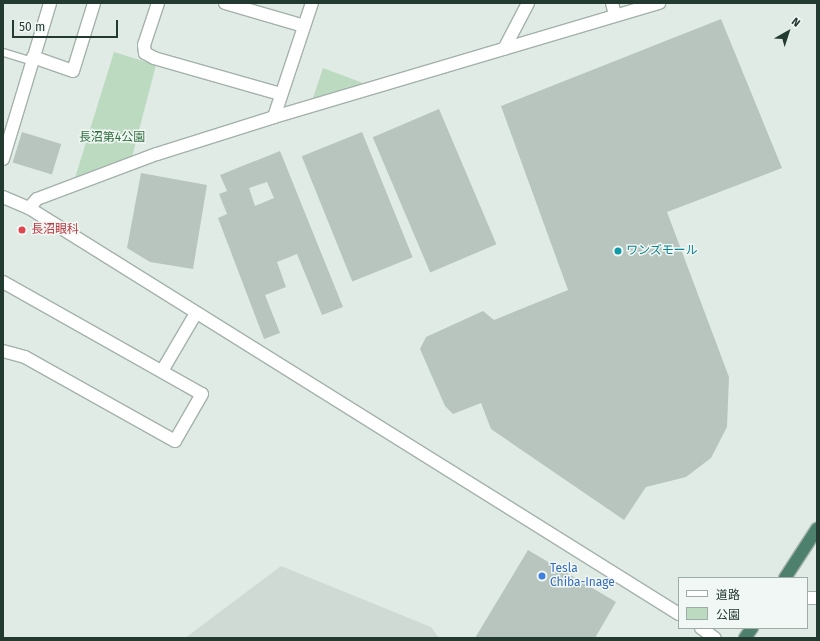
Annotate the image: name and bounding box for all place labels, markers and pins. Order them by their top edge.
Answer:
place label: 長沼眼科 [31,223,79,237]
marker: 長沼眼科 [16,224,28,236]
place label: ワンズモール [626,244,698,258]
marker: ワンズモール [613,246,623,256]
place label: Tesla Chiba-Inage [550,562,615,590]
marker: Tesla Chiba-Inage [537,571,547,581]

